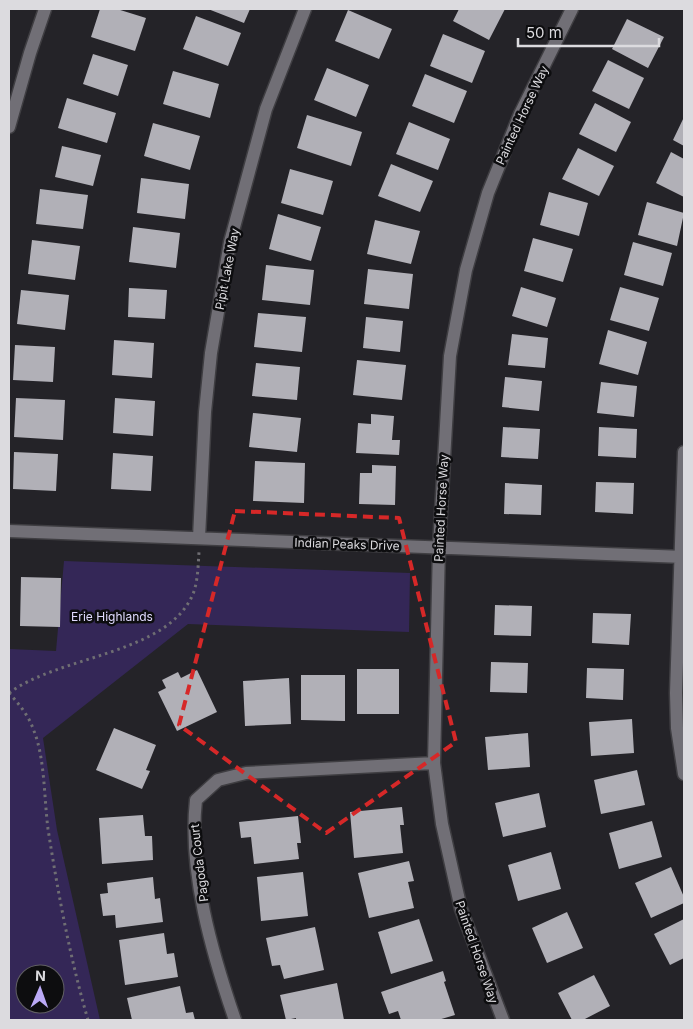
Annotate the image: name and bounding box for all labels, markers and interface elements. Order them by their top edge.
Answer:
scale bar [518,15,659,47]
text: 50 m [526,23,562,42]
street label: Painted Horse Way [492,63,552,167]
street label: Pipit Lake Way [212,227,242,311]
street label: Painted Horse Way [431,454,451,562]
street label: Indian Peaks Drive [294,535,400,553]
park label: Erie Highlands [71,609,153,624]
street label: Pagoda Court [187,823,211,903]
street label: Painted Horse Way [452,899,502,1006]
north arrow [15,964,65,1014]
text: N [35,967,46,984]

